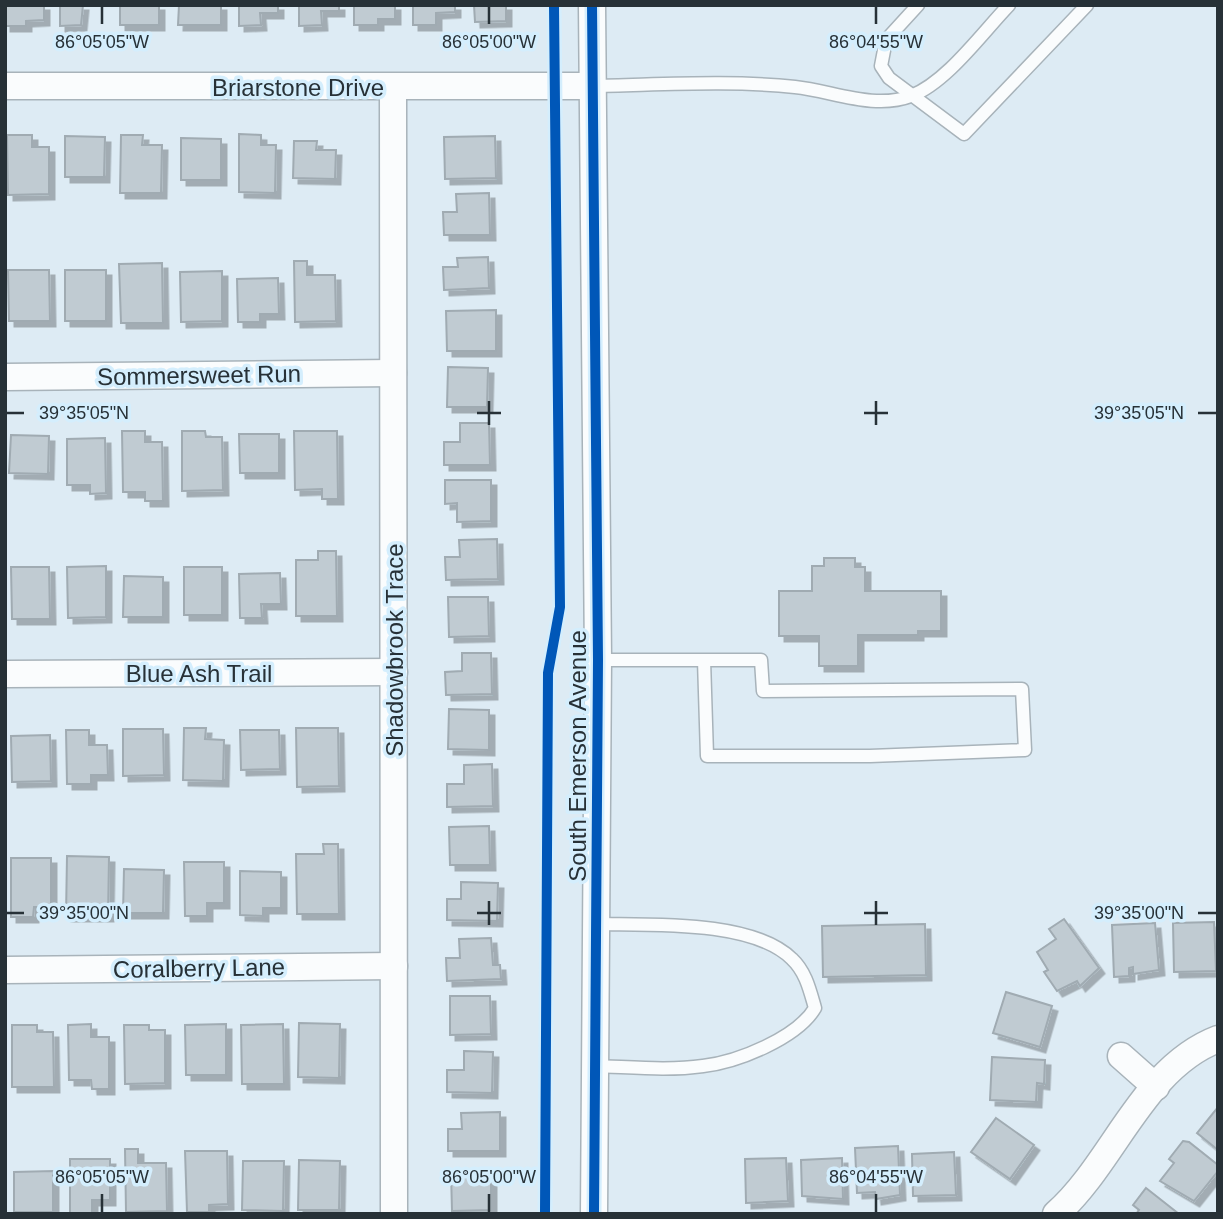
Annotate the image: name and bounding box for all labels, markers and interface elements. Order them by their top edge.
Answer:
text: 86°05'05"W [55,32,149,52]
text: 86°05'00"W [442,32,536,52]
text: 86°04'55"W [829,32,923,52]
street label: Briarstone Drive [212,74,384,101]
street label: Sommersweet Run [97,360,301,390]
text: 39°35'05"N [39,403,129,423]
text: 39°35'05"N [1094,403,1184,423]
street label: Shadowbrook Trace [381,543,408,757]
street label: South Emerson Avenue [564,630,591,882]
street label: Blue Ash Trail [126,660,272,687]
text: 39°35'00"N [39,903,129,923]
text: 39°35'00"N [1094,903,1184,923]
street label: Coralberry Lane [113,953,285,983]
text: 86°05'05"W [55,1167,149,1187]
text: 86°05'00"W [442,1167,536,1187]
text: 86°04'55"W [829,1167,923,1187]

